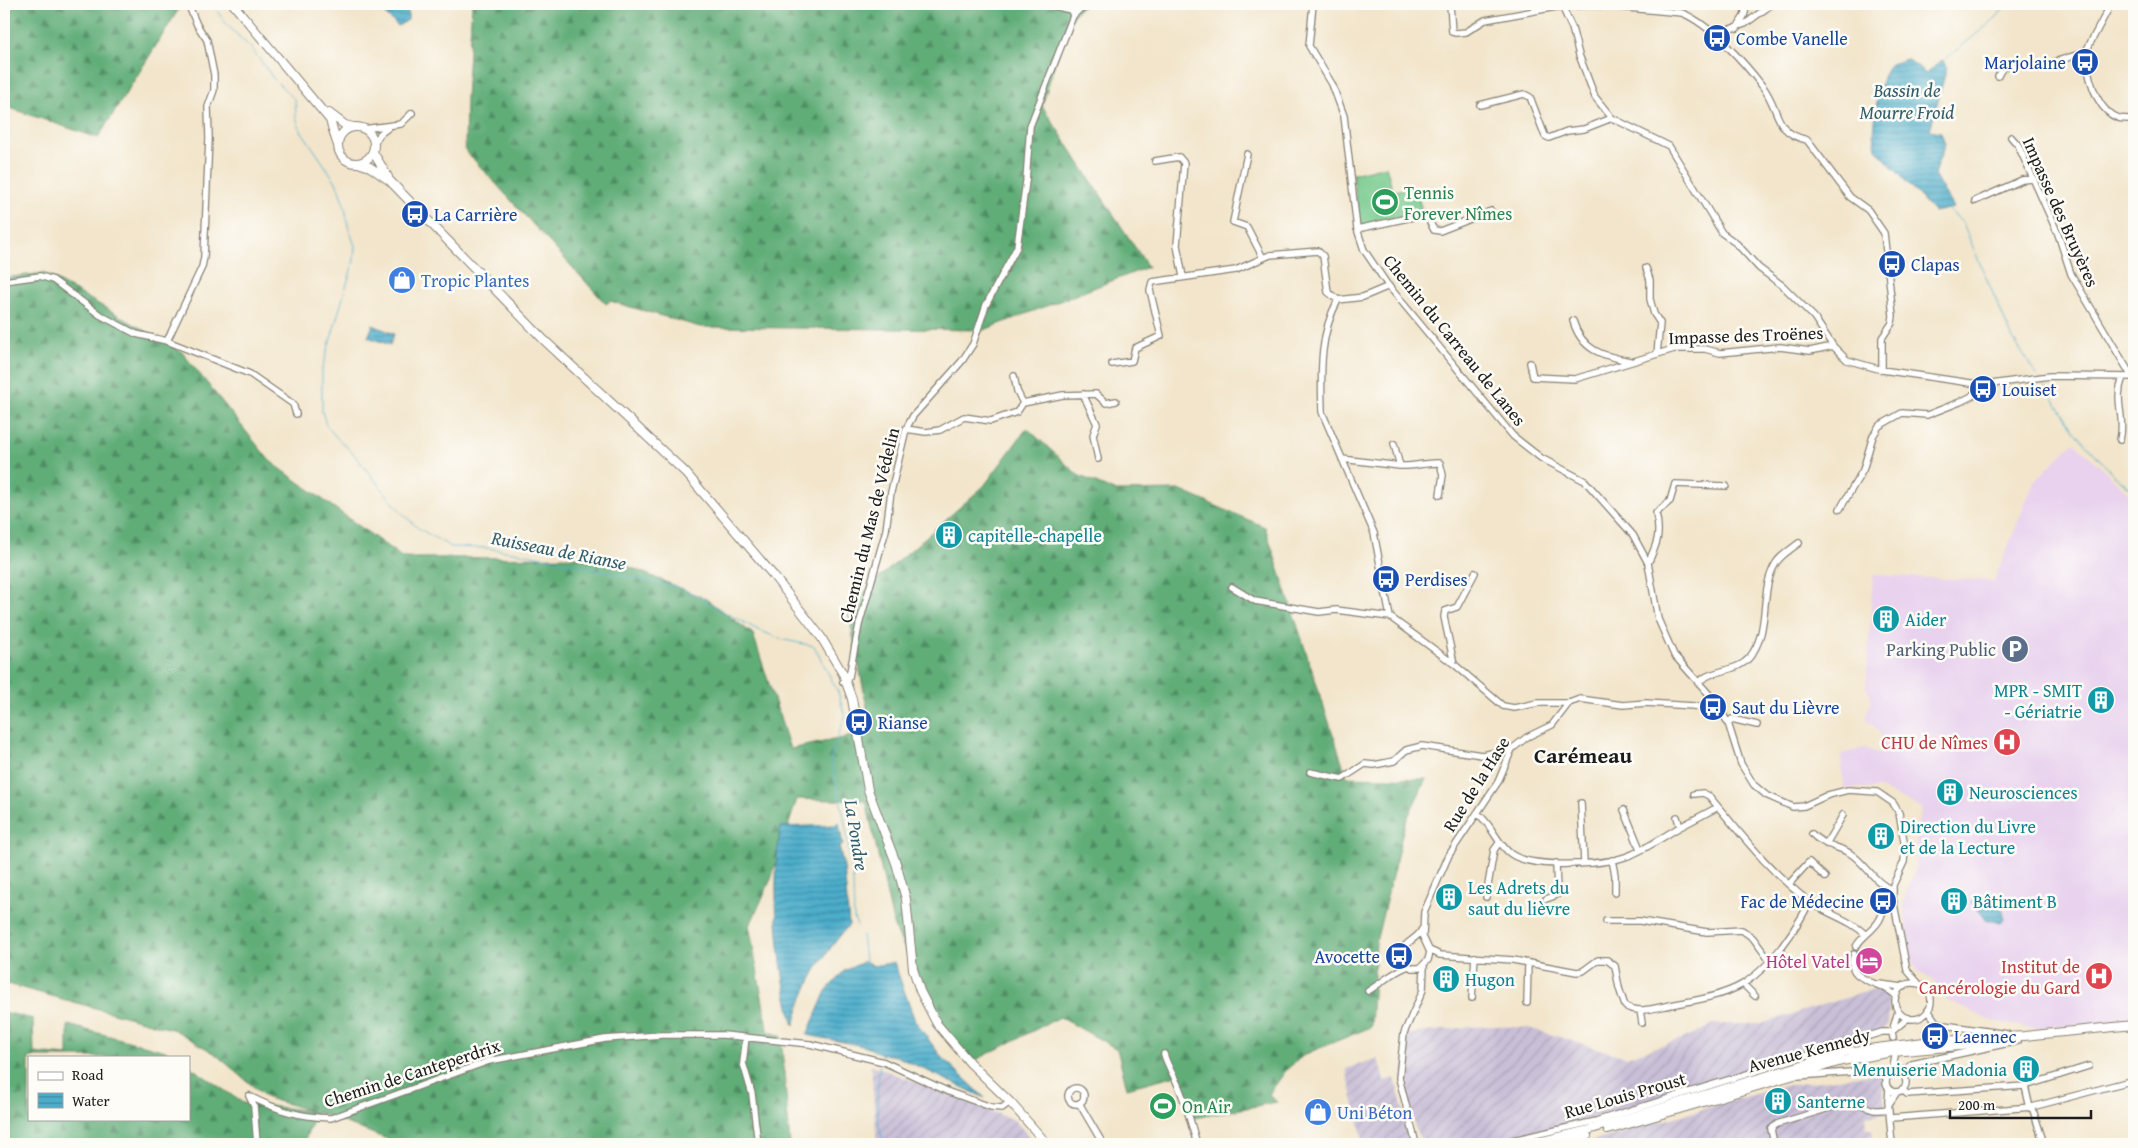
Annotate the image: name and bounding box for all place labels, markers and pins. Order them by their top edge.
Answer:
bus stop icon: Combe Vanelle [1702,23,1732,53]
place label: Combe Vanelle [1736,25,1848,52]
bus stop icon: Marjolaine [2070,47,2100,77]
place label: Marjolaine [1984,49,2066,76]
place label: Tennis Forever Nîmes [1404,179,1512,227]
sports icon: Tennis Forever Nîmes [1370,187,1400,217]
bus stop icon: La Carrière [400,199,430,229]
place label: La Carrière [434,201,517,228]
bus stop icon: Clapas [1877,249,1907,279]
place label: Clapas [1911,251,1960,278]
shop icon: Tropic Plantes [387,265,417,295]
place label: Tropic Plantes [421,267,529,294]
bus stop icon: Louiset [1968,374,1998,404]
place label: Louiset [2002,376,2057,403]
building icon: capitelle-chapelle [934,520,964,550]
place label: capitelle-chapelle [968,522,1102,549]
bus stop icon: Perdises [1371,564,1401,594]
place label: Perdises [1405,566,1468,593]
building icon: Aider [1871,604,1901,634]
place label: Aider [1905,606,1947,633]
parking icon: Parking Public [2000,634,2030,664]
place label: Parking Public [1886,636,1996,663]
place label: MPR - SMIT - Gériatrie [1994,677,2082,725]
building icon: MPR - SMIT - Gériatrie [2086,685,2116,715]
bus stop icon: Saut du Lièvre [1698,692,1728,722]
place label: Saut du Lièvre [1732,694,1840,721]
bus stop icon: Rianse [844,707,874,737]
place label: Rianse [878,709,928,736]
hospital icon: CHU de Nîmes [1992,727,2022,757]
place label: CHU de Nîmes [1881,729,1988,756]
building icon: Neurosciences [1935,777,1965,807]
place label: Neurosciences [1969,779,2078,806]
place label: Direction du Livre et de la Lecture [1900,813,2036,861]
building icon: Direction du Livre et de la Lecture [1866,821,1896,851]
place label: Les Adrets du saut du lièvre [1468,874,1570,922]
building icon: Les Adrets du saut du lièvre [1434,882,1464,912]
bus stop icon: Fac de Médecine [1868,886,1898,916]
building icon: Bâtiment B [1939,886,1969,916]
place label: Fac de Médecine [1741,888,1864,915]
place label: Bâtiment B [1973,888,2057,915]
bus stop icon: Avocette [1384,941,1414,971]
place label: Avocette [1315,943,1380,970]
hotel icon: Hôtel Vatel [1854,946,1884,976]
place label: Hôtel Vatel [1766,948,1850,975]
place label: Institut de Cancérologie du Gard [1919,953,2080,1001]
hospital icon: Institut de Cancérologie du Gard [2084,961,2114,991]
building icon: Hugon [1431,964,1461,994]
place label: Hugon [1465,966,1515,993]
bus stop icon: Laennec [1920,1021,1950,1051]
place label: Laennec [1954,1023,2016,1050]
building icon: Menuiserie Madonia [2011,1054,2041,1084]
place label: Menuiserie Madonia [1853,1056,2007,1083]
building icon: Santerne [1763,1086,1793,1116]
place label: Santerne [1797,1088,1865,1115]
sports icon: On Air [1148,1091,1178,1121]
place label: On Air [1182,1093,1231,1120]
shop icon: Uni Béton [1303,1097,1333,1127]
place label: Uni Béton [1337,1099,1412,1126]

